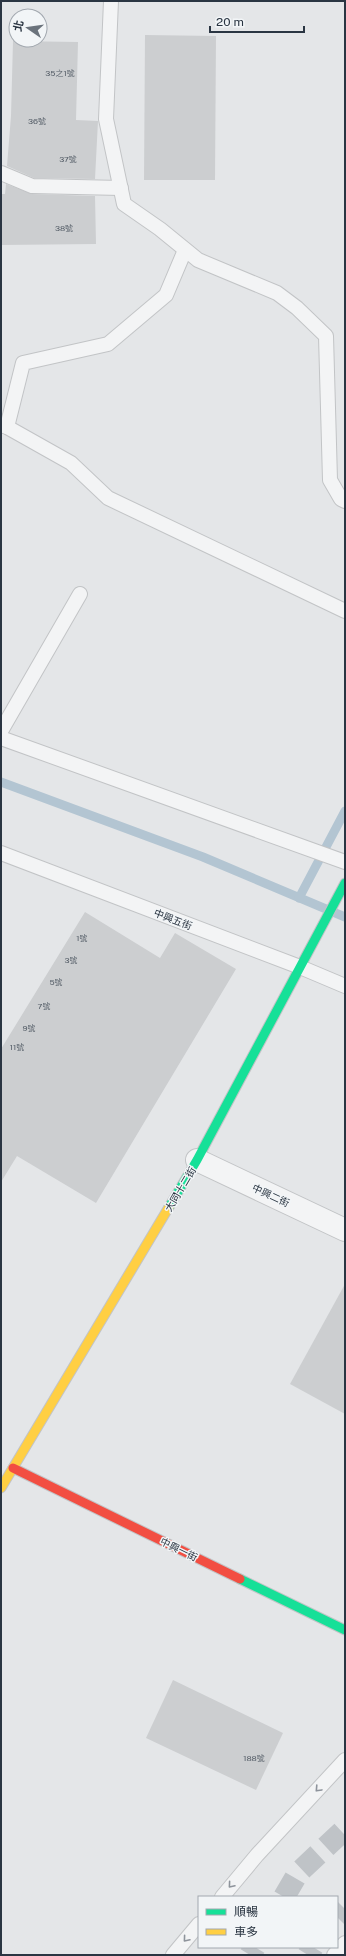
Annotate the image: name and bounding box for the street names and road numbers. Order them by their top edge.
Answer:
street label: 中興五街 [152,906,194,932]
street label: 大同十二街 [162,1164,198,1214]
street label: 中興二街 [250,1181,292,1209]
street label: 中興一街 [158,1535,200,1563]

